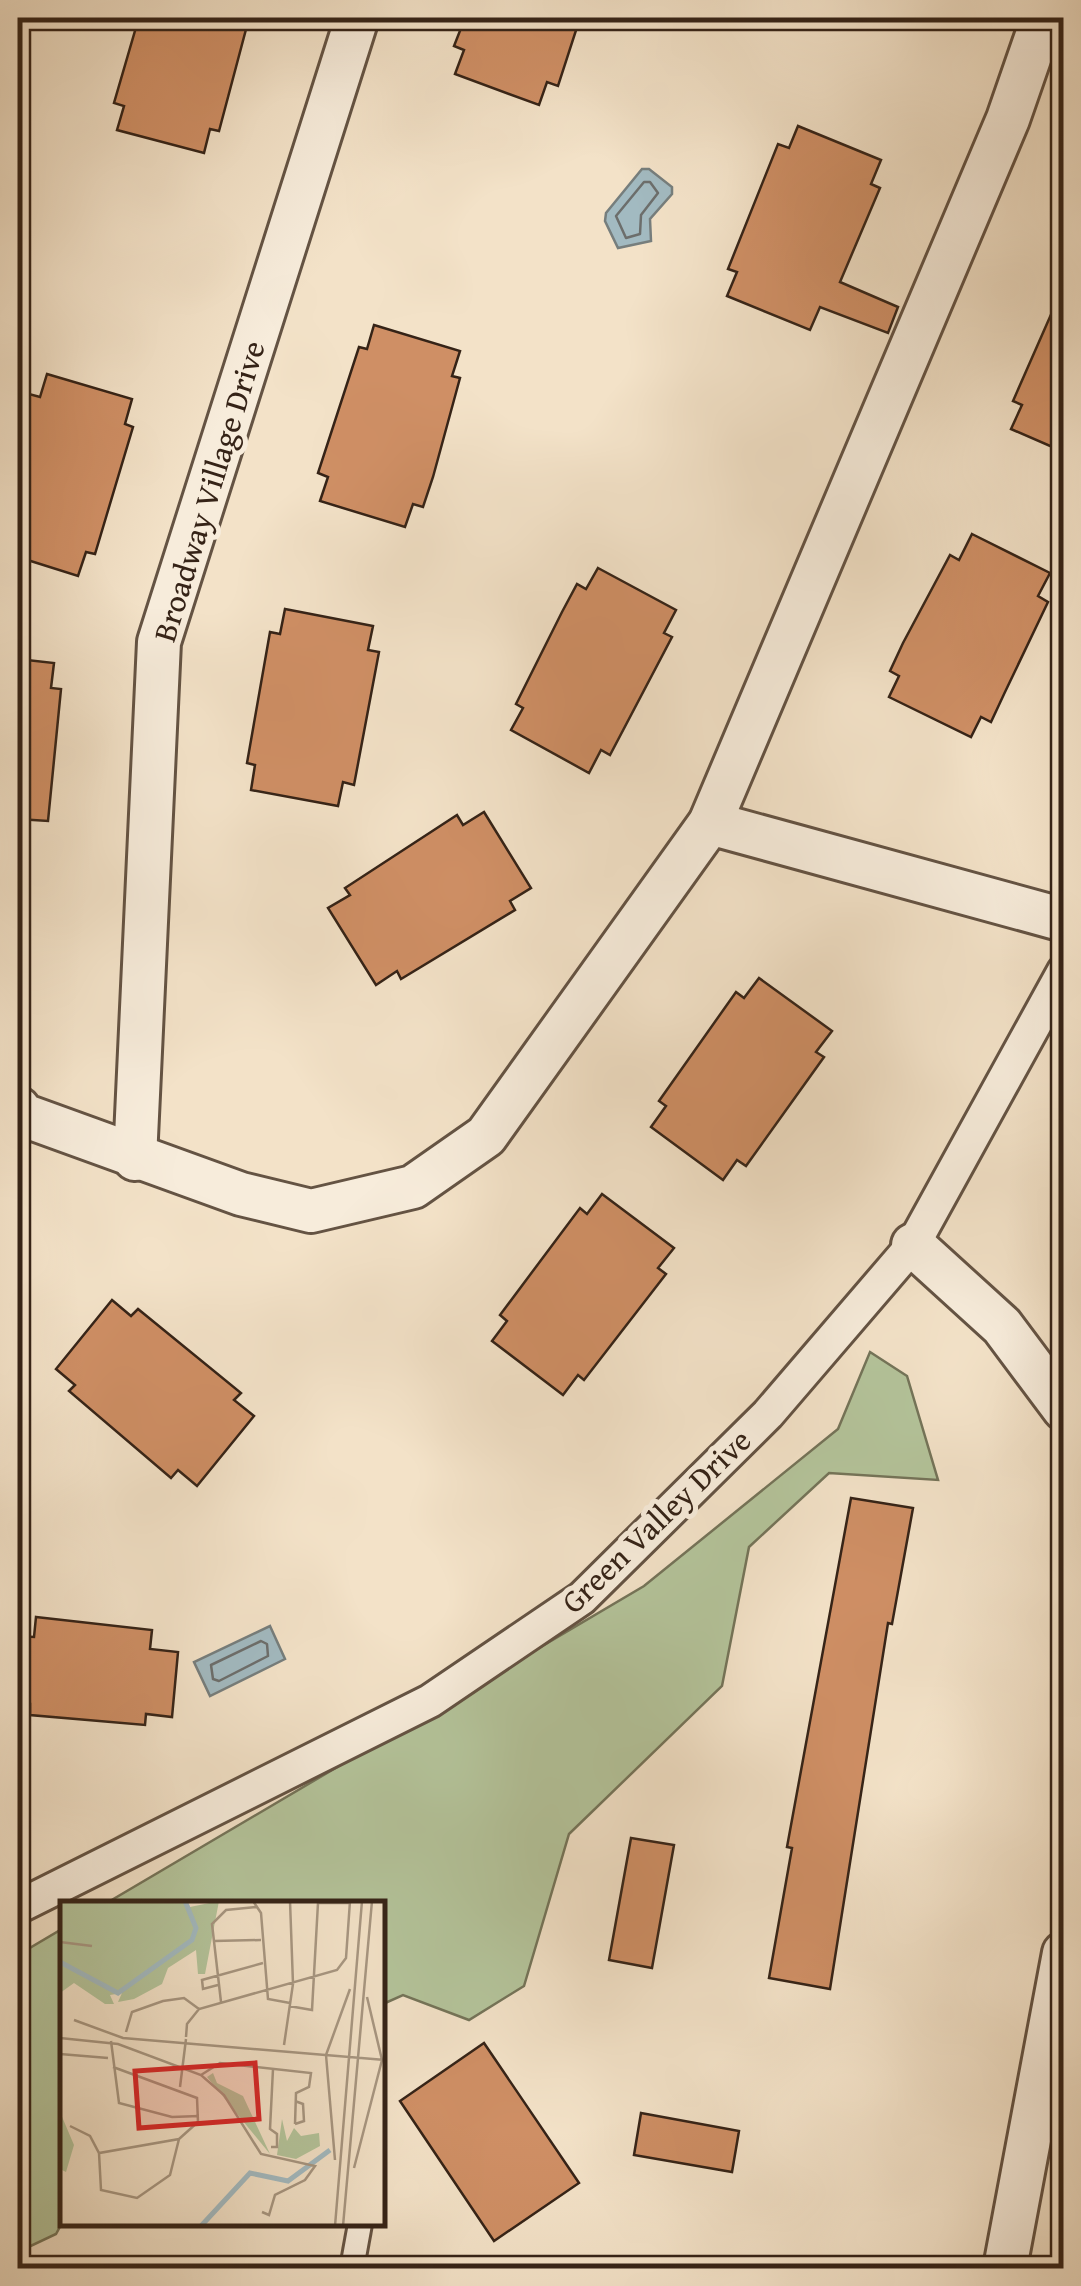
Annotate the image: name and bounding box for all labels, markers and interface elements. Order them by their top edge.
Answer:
street label: Broadway Village Drive [140,335,277,647]
street label: Green Valley Drive [550,1417,761,1624]
inset map [60,1901,385,2226]

